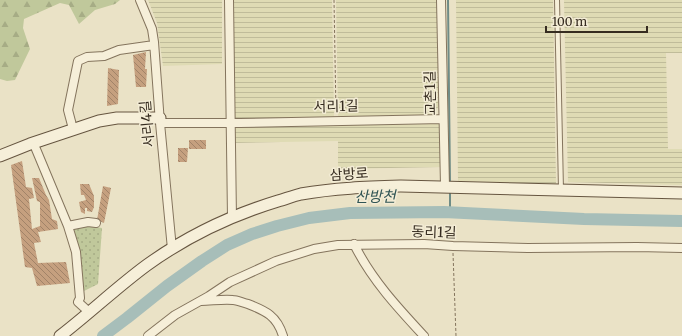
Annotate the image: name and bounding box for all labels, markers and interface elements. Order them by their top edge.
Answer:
scale bar [546,8,647,34]
text: 100 m [552,14,587,29]
street label: 교촌1길 [421,70,439,116]
street label: 서리1길 [313,97,359,115]
street label: 서리4길 [136,100,158,148]
street label: 삼방로 [329,164,369,184]
water label: 산방천 [354,187,398,206]
street label: 동리1길 [411,222,457,242]

